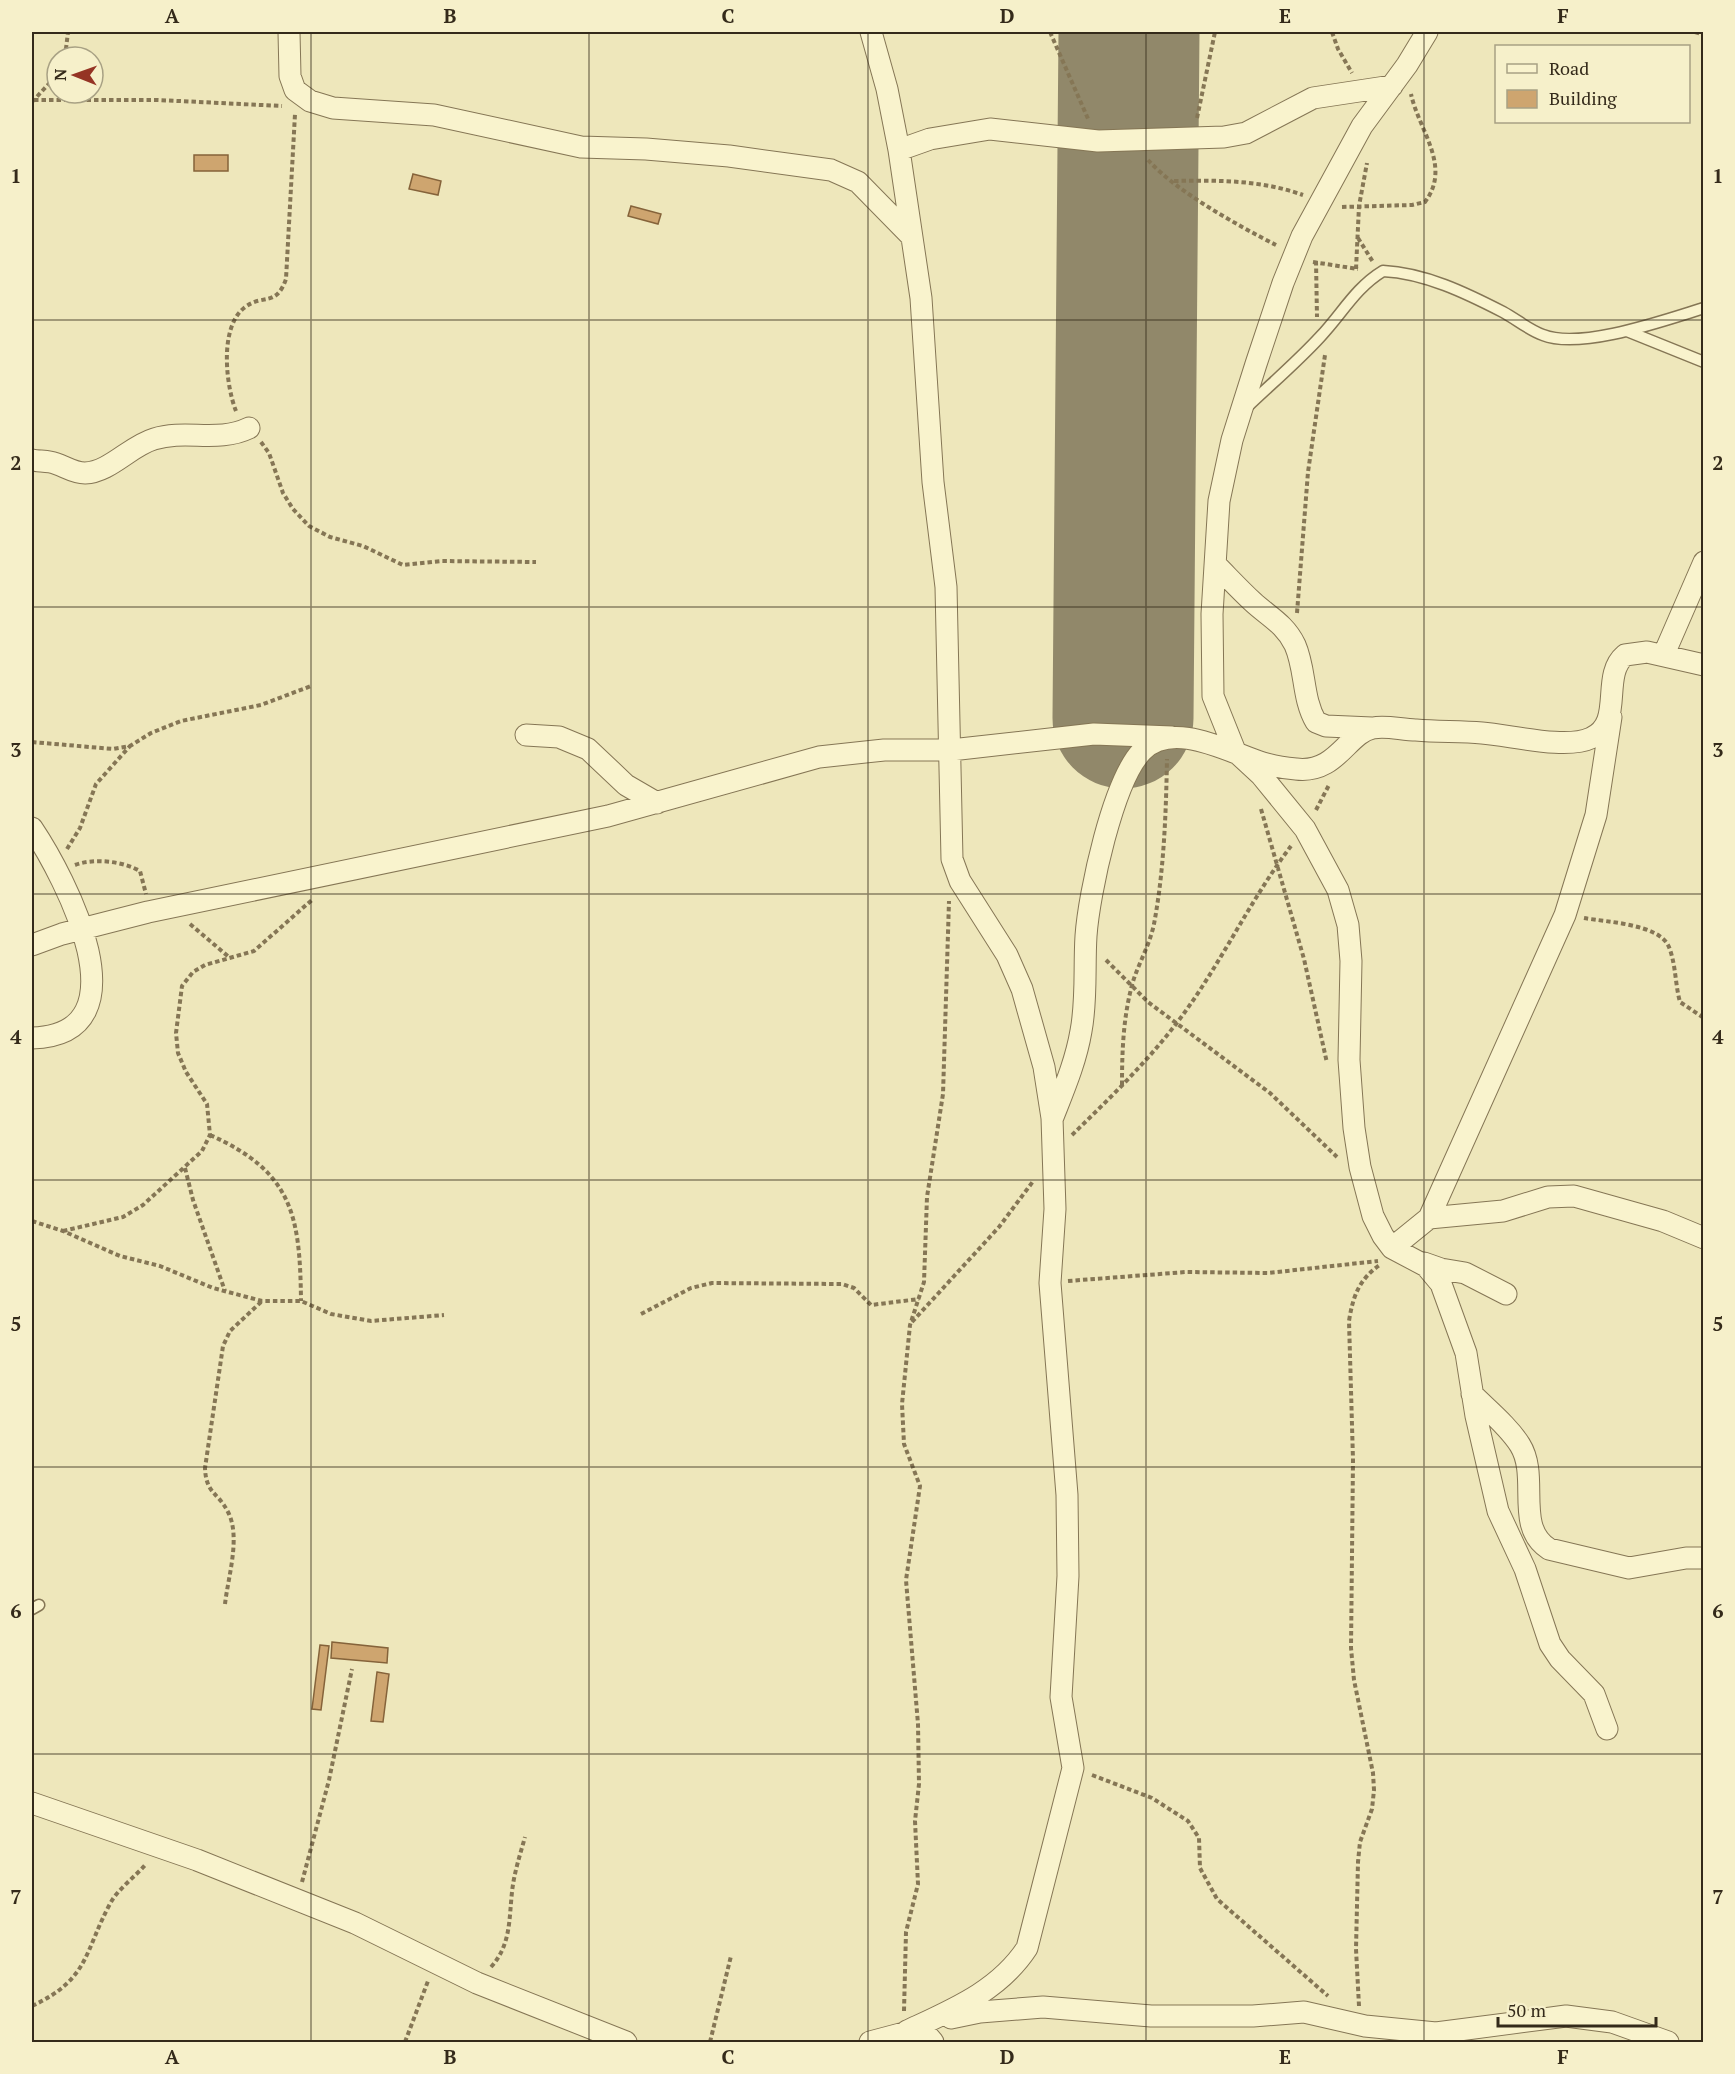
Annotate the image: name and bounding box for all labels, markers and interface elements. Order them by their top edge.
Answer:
text: A [165,2,180,29]
text: B [444,2,457,29]
text: C [721,2,735,29]
text: D [1000,2,1014,29]
text: E [1279,2,1291,29]
text: F [1557,2,1569,29]
north arrow [45,45,105,105]
legend [1495,45,1690,123]
text: Road [1549,56,1589,80]
text: N [49,68,71,81]
text: Building [1549,86,1617,110]
text: 1 [10,162,22,189]
text: 1 [1712,162,1724,189]
text: 2 [10,449,22,476]
text: 2 [1712,449,1724,476]
text: 3 [10,736,22,763]
text: 3 [1712,736,1724,763]
text: 4 [10,1023,22,1050]
text: 4 [1712,1023,1724,1050]
text: 5 [10,1310,22,1337]
text: 5 [1712,1310,1724,1337]
text: 6 [10,1597,22,1624]
text: 6 [1712,1597,1724,1624]
text: 7 [10,1883,22,1910]
text: 7 [1712,1883,1724,1910]
scale bar [1498,1990,1656,2028]
text: 50 m [1507,1998,1547,2022]
text: A [165,2043,180,2070]
text: B [444,2043,457,2070]
text: C [721,2043,735,2070]
text: D [1000,2043,1014,2070]
text: E [1279,2043,1291,2070]
text: F [1557,2043,1569,2070]

